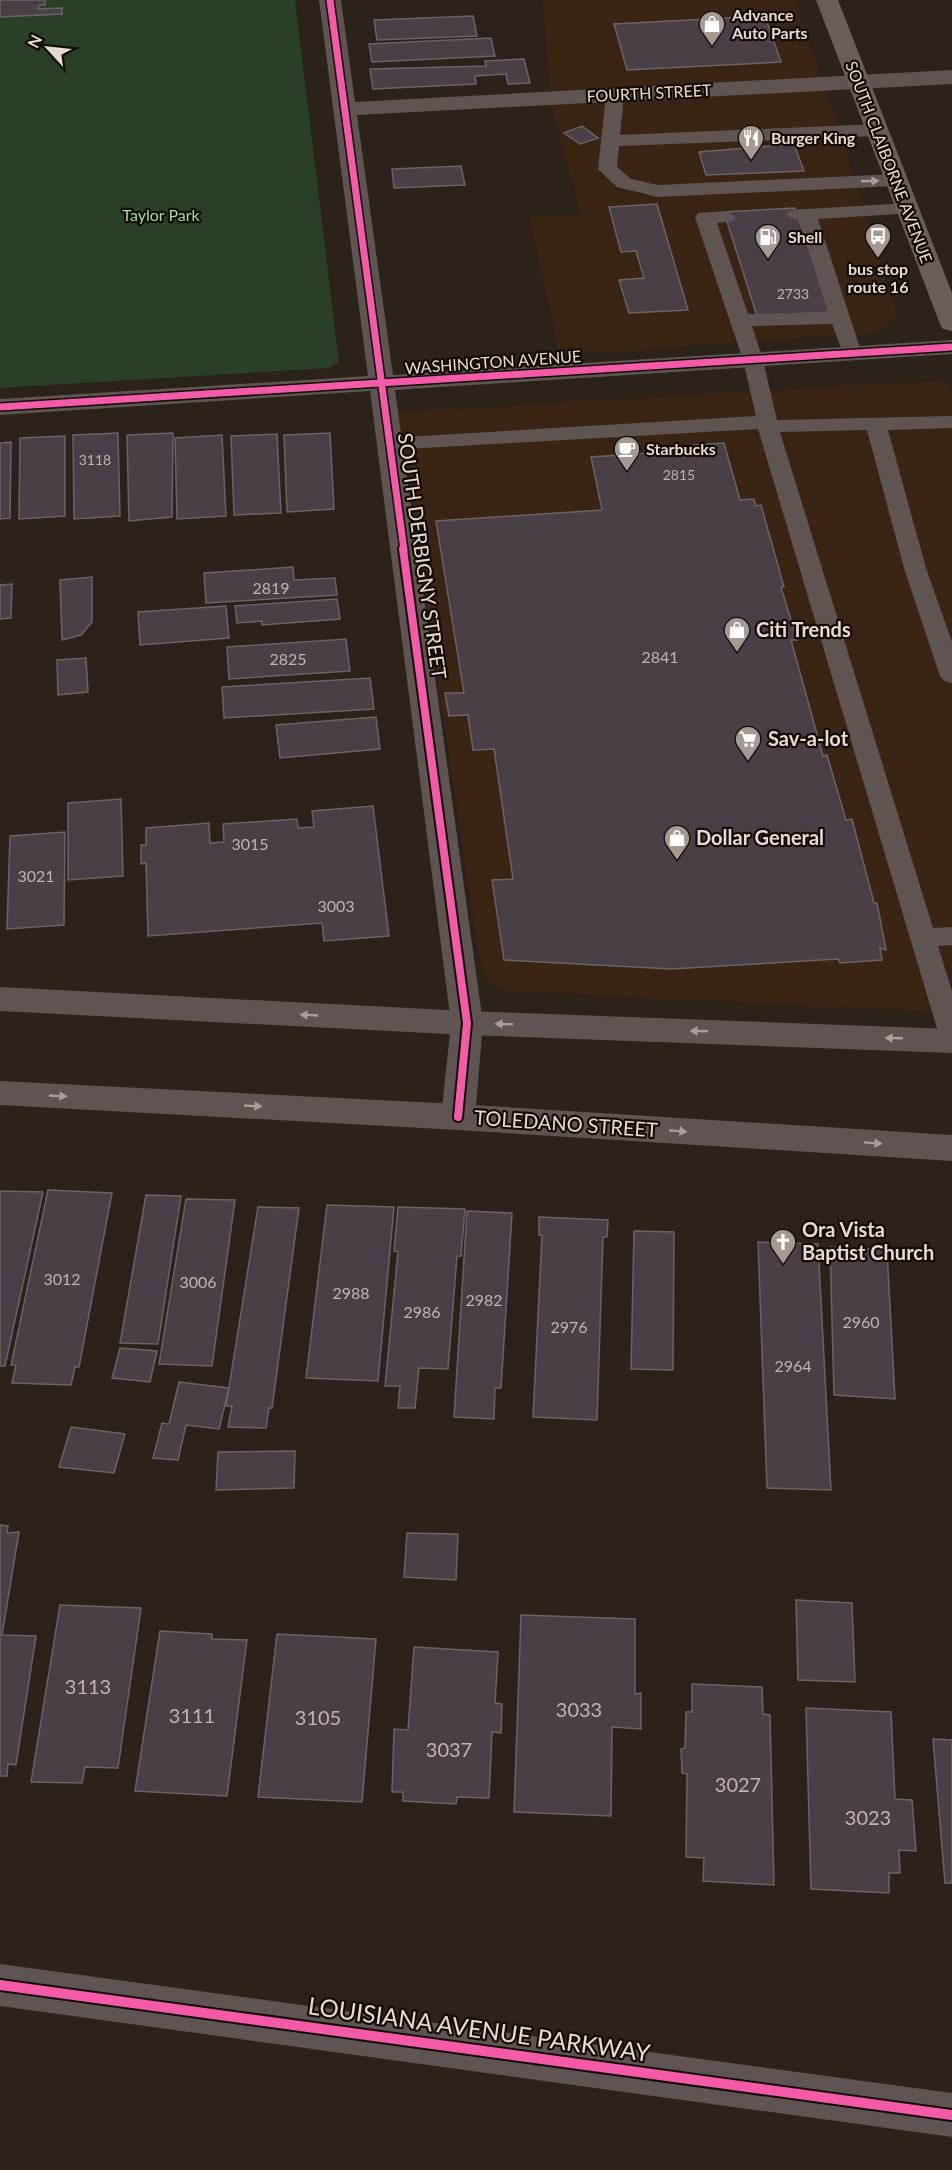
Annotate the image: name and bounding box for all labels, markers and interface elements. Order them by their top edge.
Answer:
place label: Advance Auto Parts [731,5,808,42]
shop icon: Advance Auto Parts [697,9,727,47]
north arrow [18,18,78,78]
text: N [23,31,45,51]
street label: SOUTH CLAIBORNE AVENUE [842,58,937,265]
street label: FOURTH STREET [586,80,712,105]
restaurant icon: Burger King [736,123,766,161]
place label: Burger King [771,128,856,147]
one-way arrow [861,176,880,185]
park label: Taylor Park [122,205,201,224]
bus stop icon: bus stop route 16 [863,221,893,259]
fuel station icon: Shell [753,222,783,260]
place label: Shell [788,227,822,246]
place label: bus stop route 16 [848,259,908,296]
house number: 2733 [777,285,809,302]
street label: WASHINGTON AVENUE [404,346,582,377]
street label: SOUTH DERBIGNY STREET [394,431,452,681]
cafe icon: Starbucks [612,434,642,472]
place label: Starbucks [646,439,716,458]
house number: 3118 [79,451,111,468]
house number: 2815 [663,466,695,483]
house number: 2819 [252,578,290,597]
shop icon: Citi Trends [722,615,752,653]
place label: Citi Trends [756,617,851,641]
house number: 2841 [641,647,679,666]
house number: 2825 [269,649,307,668]
supermarket icon: Sav-a-lot [733,724,763,762]
place label: Sav-a-lot [768,726,849,750]
shop icon: Dollar General [662,823,692,861]
place label: Dollar General [696,825,824,849]
house number: 3015 [231,834,269,853]
house number: 3021 [17,866,55,885]
house number: 3003 [317,896,355,915]
one-way arrow [300,1010,319,1020]
one-way arrow [494,1020,513,1029]
one-way arrow [689,1027,708,1036]
one-way arrow [884,1034,903,1043]
one-way arrow [49,1092,68,1101]
one-way arrow [244,1102,263,1111]
street label: TOLEDANO STREET [474,1105,659,1141]
one-way arrow [669,1126,688,1135]
one-way arrow [864,1138,883,1148]
place label: Ora Vista Baptist Church [802,1217,934,1264]
church icon: Ora Vista Baptist Church [768,1227,798,1265]
house number: 3012 [43,1269,81,1288]
house number: 3006 [179,1272,217,1291]
house number: 2988 [332,1283,370,1302]
house number: 2982 [465,1290,503,1309]
house number: 2986 [403,1302,441,1321]
house number: 2960 [842,1312,880,1331]
house number: 2976 [550,1317,588,1336]
house number: 2964 [774,1356,812,1375]
house number: 3113 [65,1674,111,1698]
house number: 3033 [556,1697,602,1721]
house number: 3111 [169,1703,215,1727]
house number: 3105 [295,1705,341,1729]
house number: 3037 [426,1737,472,1761]
house number: 3027 [715,1772,761,1796]
house number: 3023 [845,1805,891,1829]
street label: LOUISIANA AVENUE PARKWAY [306,1990,652,2067]

